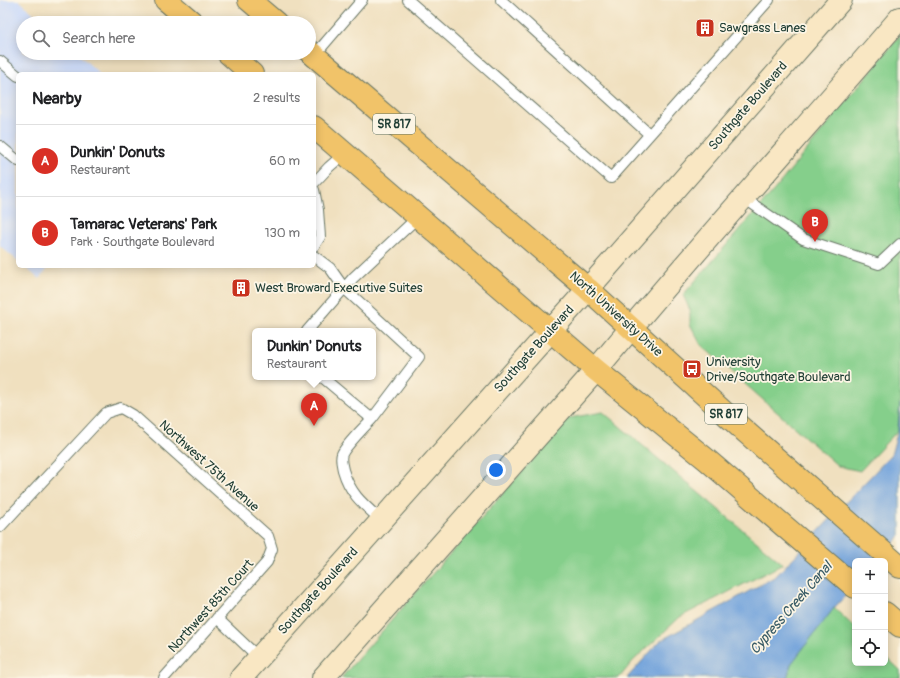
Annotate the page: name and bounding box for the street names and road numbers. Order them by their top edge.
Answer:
street label: Southgate Boulevard [705,58,791,154]
road number: SR 817 [373,114,415,134]
street label: North University Drive [566,268,666,360]
street label: Southgate Boulevard [491,302,577,396]
road number: SR 817 [705,404,747,424]
street label: Northwest 75th Avenue [156,417,263,515]
street label: Southgate Boulevard [275,544,361,638]
street label: Northwest 85th Court [165,556,258,656]

